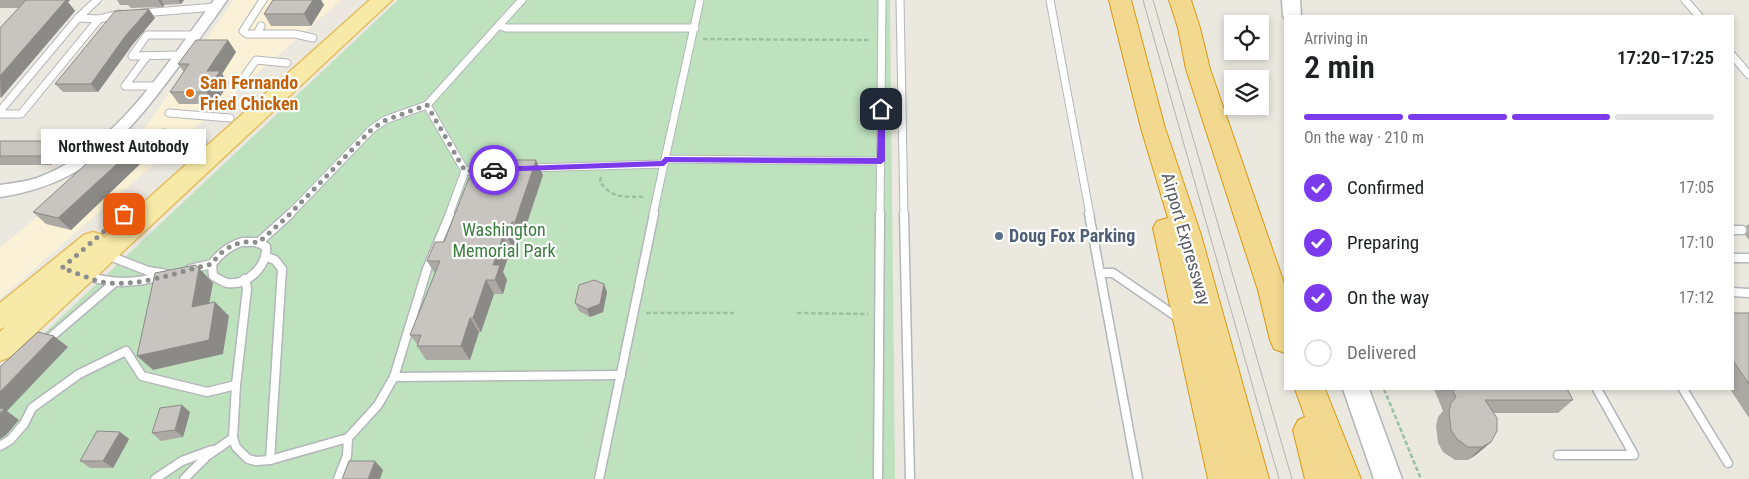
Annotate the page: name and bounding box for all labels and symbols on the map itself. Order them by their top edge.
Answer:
place label: San Fernando Fried Chicken [200,72,298,114]
marker: San Fernando Fried Chicken [184,87,196,99]
pin [860,88,902,130]
callout: Northwest Autobody [42,129,206,164]
courier [469,145,519,195]
street label: Airport Expressway [1158,170,1216,308]
pin [103,193,145,235]
park label: Washington Memorial Park [452,219,556,261]
place label: Doug Fox Parking [1009,225,1135,246]
marker: Doug Fox Parking [993,230,1005,242]

